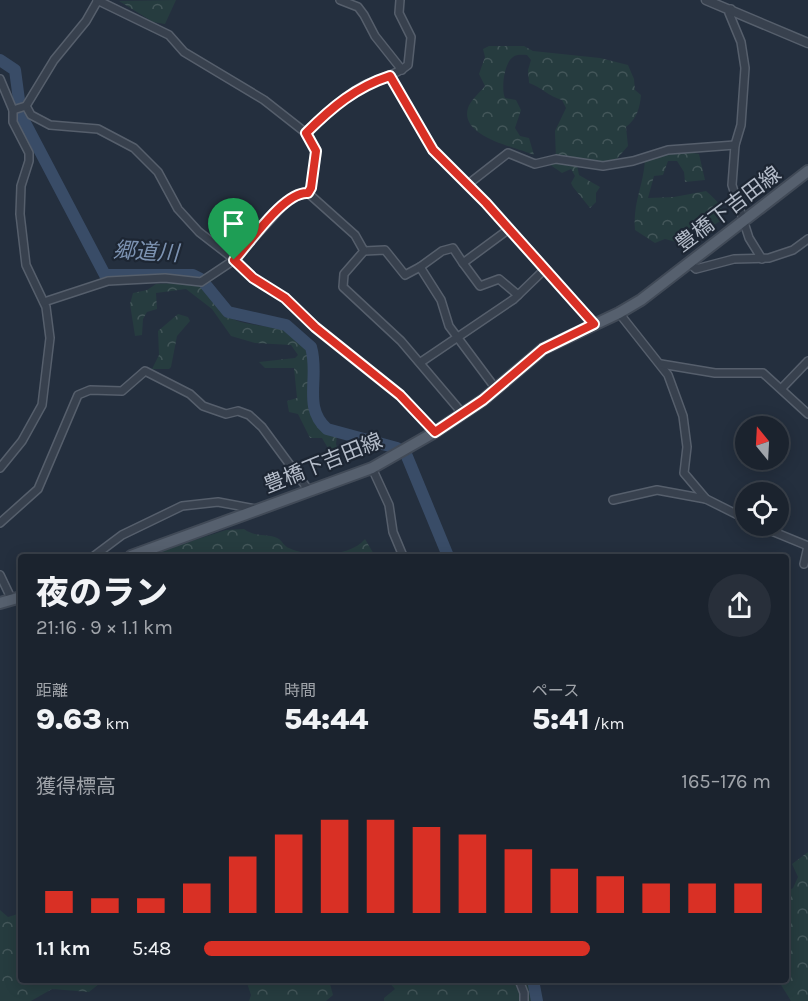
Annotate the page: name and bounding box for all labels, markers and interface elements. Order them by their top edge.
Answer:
street label: 豊橋下吉田線 [670,162,786,256]
pin [208,198,259,260]
icon: arrive [217,207,250,240]
water label: 郷道川 [112,237,182,267]
north arrow [735,416,789,470]
map controls [735,416,789,536]
street label: 豊橋下吉田線 [260,428,386,498]
button: locate [735,482,789,536]
text: 夜のラン [36,574,168,612]
button: share [708,574,771,637]
text: 21:16 · 9 × 1.1 km [36,616,173,639]
text: 距離 [36,681,68,700]
text: 時間 [284,681,316,700]
text: ペース [532,681,579,700]
text: 9.63 [36,701,102,737]
text: 54:44 [284,701,368,737]
text: 5:41 [532,701,590,737]
text: km [102,714,130,733]
text: /km [590,714,625,733]
text: 165–176 m [681,770,771,793]
text: 獲得標高 [36,775,116,798]
text: 1.1 km [36,937,90,960]
text: 5:48 [132,937,171,960]

